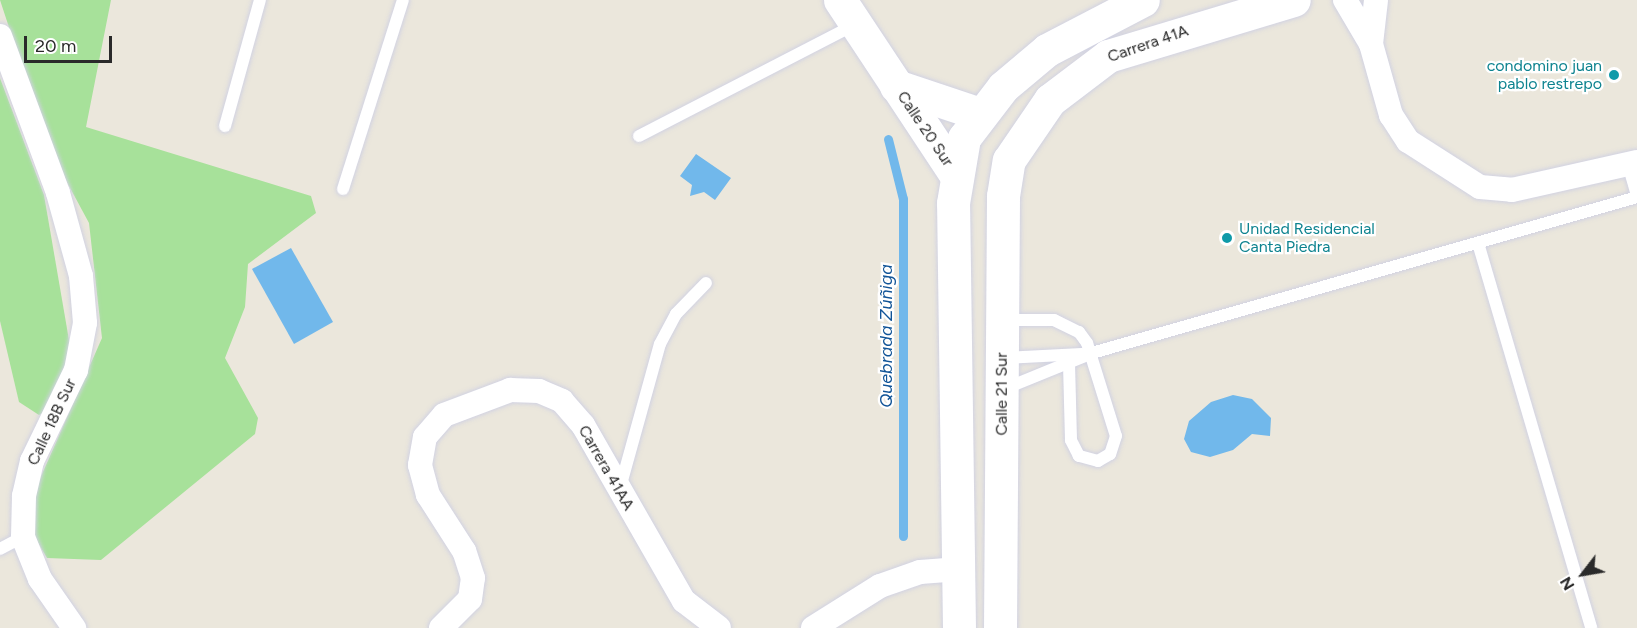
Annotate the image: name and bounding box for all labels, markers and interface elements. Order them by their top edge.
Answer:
street label: Carrera 41A [1105,21,1191,67]
scale bar [27,24,116,62]
text: 20 m [35,35,76,57]
place label: condomino juan pablo restrepo [1487,56,1602,94]
marker: condomino juan pablo restrepo [1607,68,1621,82]
street label: Calle 20 Sur [893,88,957,170]
place label: Unidad Residencial Canta Piedra [1239,219,1375,257]
marker: Unidad Residencial Canta Piedra [1220,231,1234,245]
water label: Quebrada Zúñiga [875,264,897,408]
street label: Calle 21 Sur [992,352,1012,436]
street label: Calle 18B Sur [23,375,81,469]
street label: Carrera 41AA [574,422,638,514]
north arrow [1553,544,1613,604]
text: N [1556,573,1578,594]

